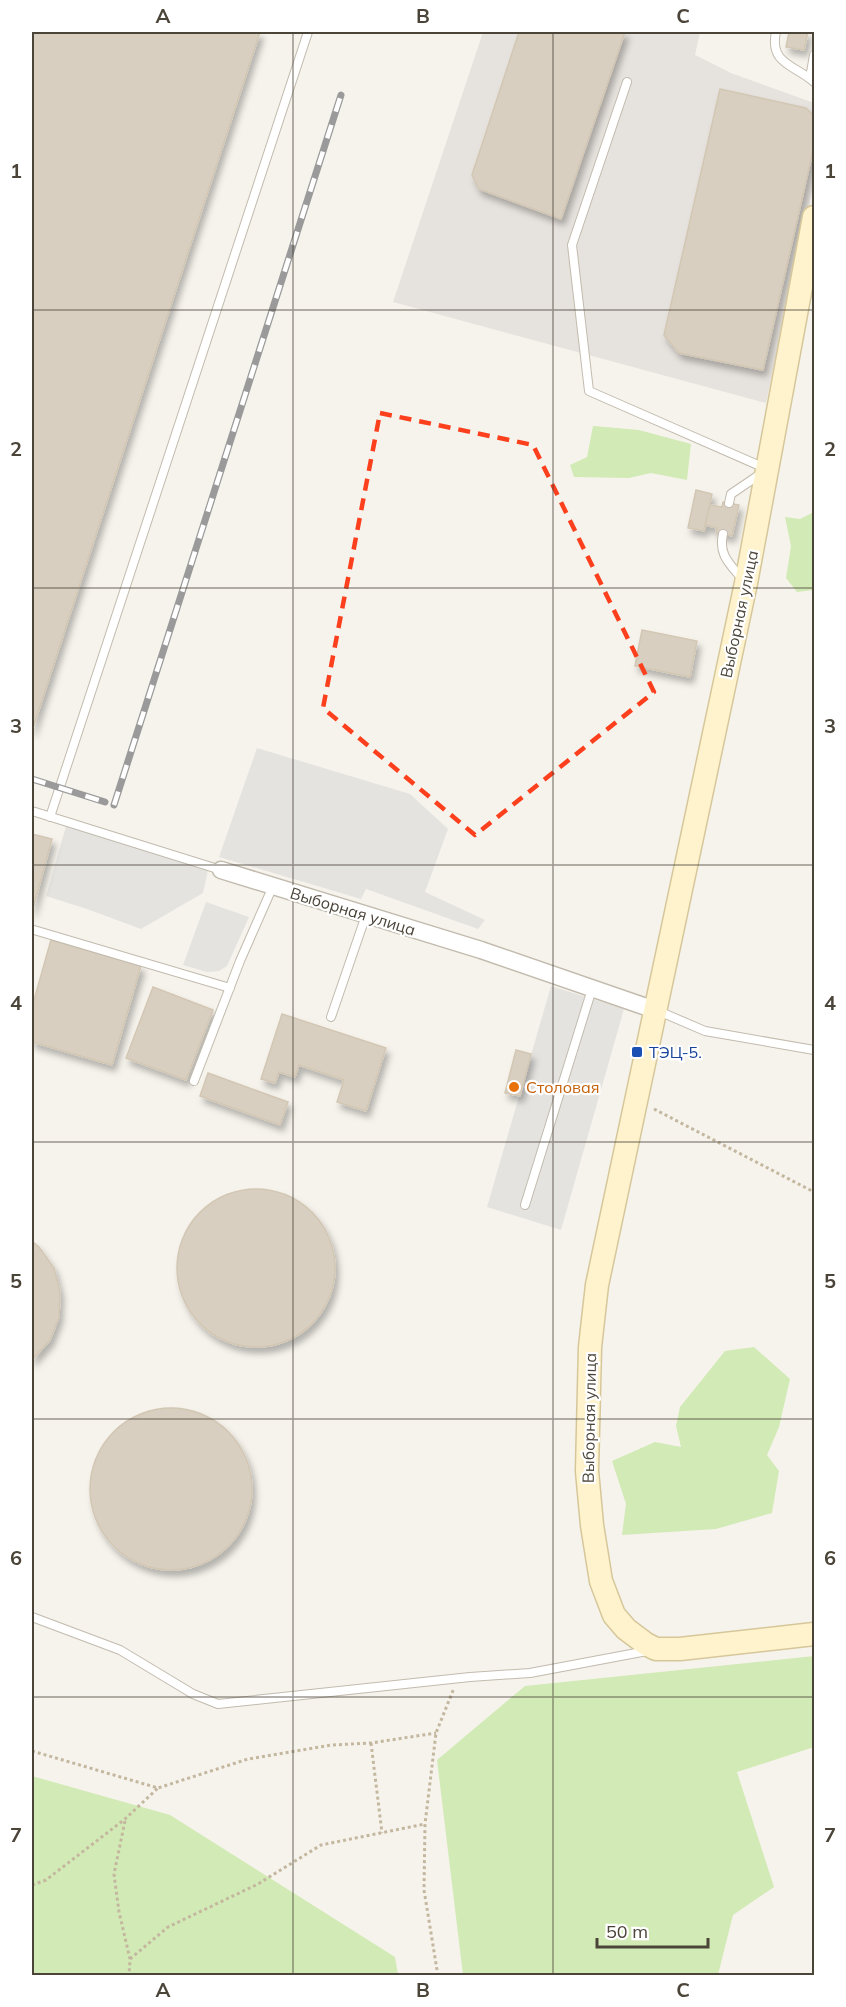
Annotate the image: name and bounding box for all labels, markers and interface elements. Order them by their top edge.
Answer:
text: A [156,3,171,28]
text: B [416,3,430,28]
text: C [676,3,690,28]
text: 1 [10,158,22,183]
text: 1 [824,158,836,183]
text: 2 [10,436,22,461]
text: 2 [824,436,836,461]
street label: Выборная улица [716,548,762,680]
text: 3 [10,713,22,738]
text: 3 [824,713,836,738]
street label: Выборная улица [288,882,418,940]
text: 4 [10,990,22,1015]
text: 4 [824,990,836,1015]
place label: ТЭЦ-5. [649,1042,702,1062]
marker: ТЭЦ-5. [630,1045,644,1059]
place label: Столовая [526,1077,600,1097]
marker: Столовая [507,1080,521,1094]
text: 5 [10,1268,22,1293]
text: 5 [824,1268,836,1293]
street label: Выборная улица [578,1353,600,1483]
text: 6 [10,1545,22,1570]
text: 6 [824,1545,836,1570]
text: 7 [10,1822,22,1847]
text: 7 [824,1822,836,1847]
scale bar [597,1911,708,1949]
text: 50 m [606,1920,648,1943]
text: A [156,1977,171,2002]
text: B [416,1977,430,2002]
text: C [676,1977,690,2002]

